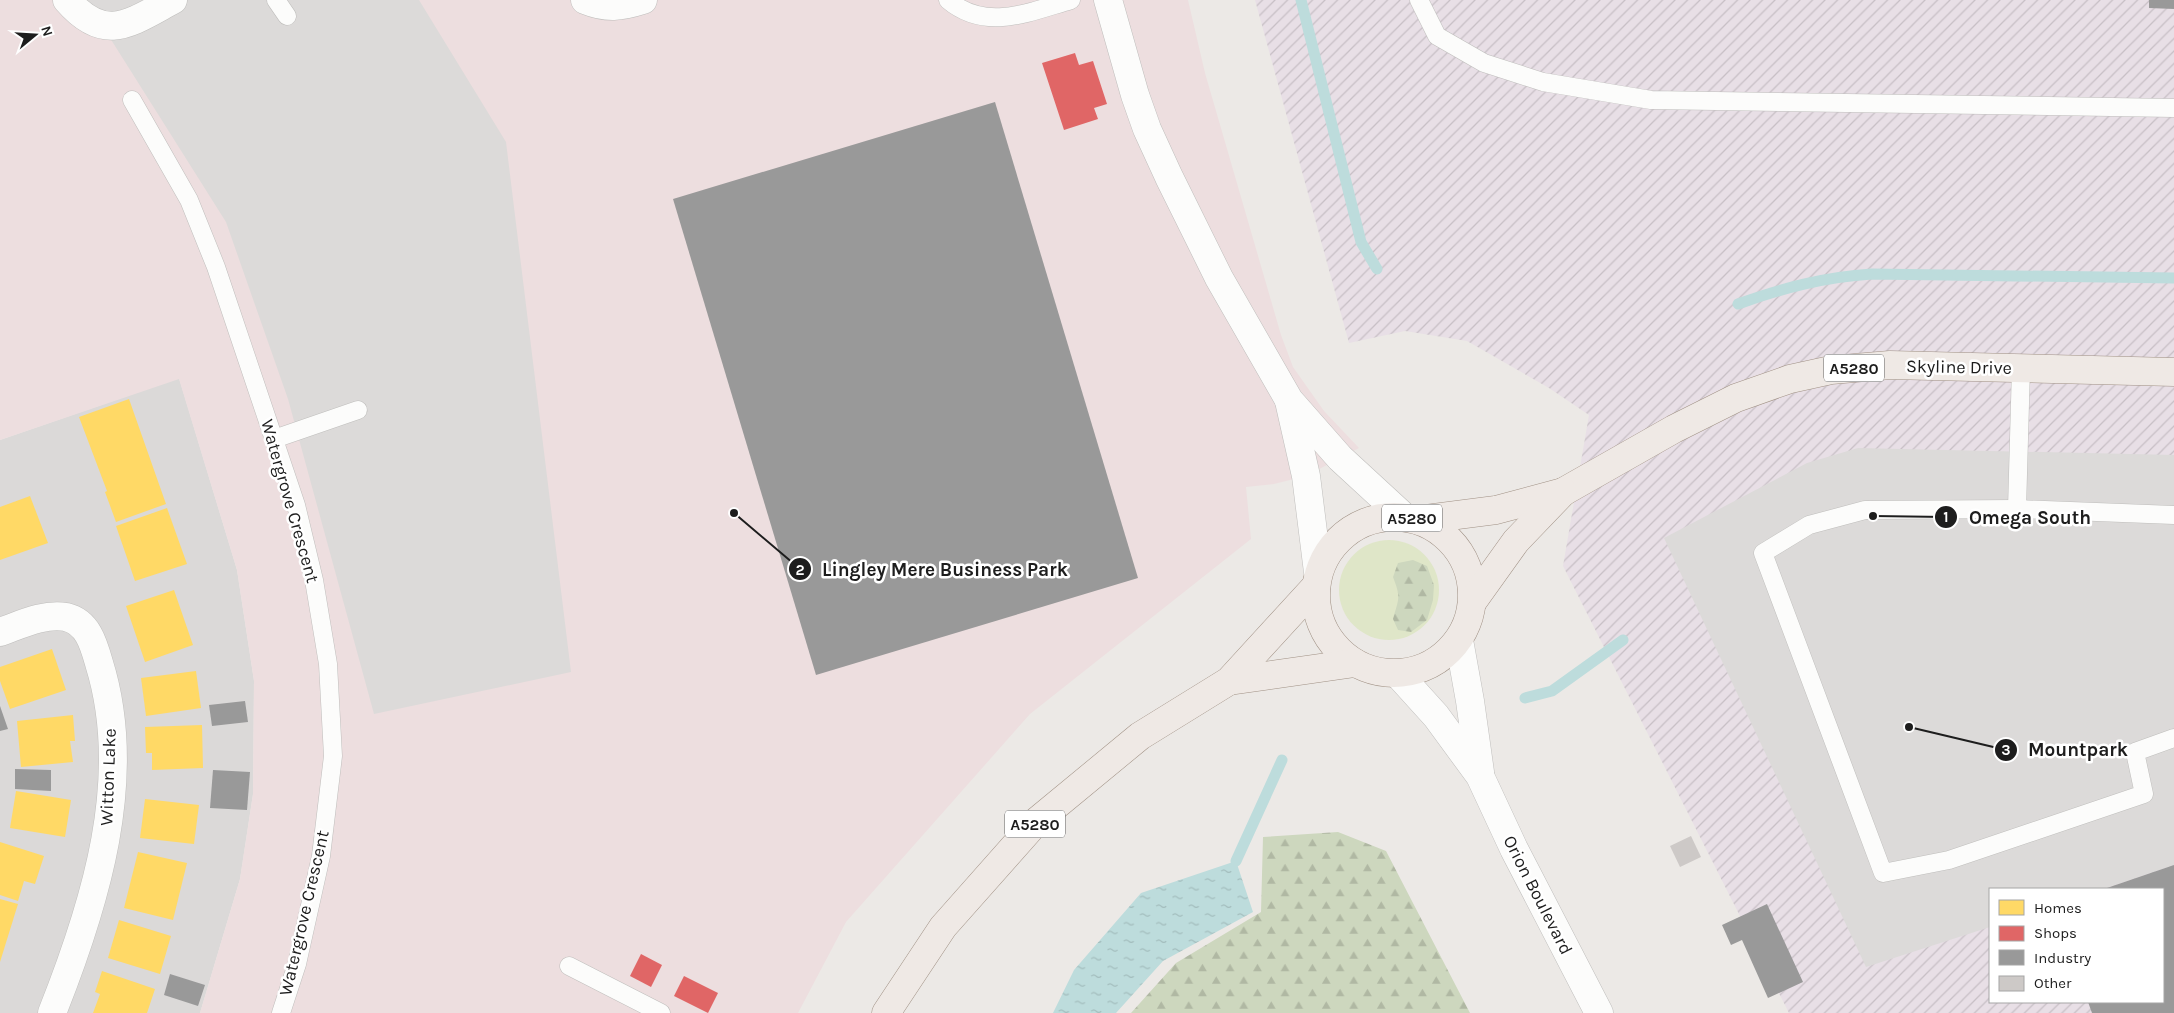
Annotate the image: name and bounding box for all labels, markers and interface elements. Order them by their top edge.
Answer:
north arrow [10,10,60,60]
text: N [37,24,57,39]
road number: A5280 [1824,354,1884,382]
street label: Skyline Drive [1906,355,2012,379]
street label: Watergrove Crescent [256,417,324,586]
callout: Omega South [1934,500,2101,534]
road number: A5280 [1382,504,1442,532]
text: Omega South [1969,507,2091,529]
text: 1 [1943,508,1949,526]
callout: Lingley Mere Business Park [788,552,1078,586]
text: Lingley Mere Business Park [822,559,1068,581]
text: 2 [795,561,805,579]
street label: Witton Lake [95,728,121,826]
callout: Mountpark [1993,733,2138,767]
text: Mountpark [2028,739,2128,761]
text: 3 [2001,741,2011,759]
road number: A5280 [1005,811,1065,838]
street label: Watergrove Crescent [274,828,334,998]
street label: Orion Boulevard [1499,832,1577,958]
legend [1989,888,2164,1003]
text: Homes [2034,899,2082,917]
text: Shops [2034,924,2077,942]
text: Industry [2034,949,2091,967]
text: Other [2034,974,2072,992]

